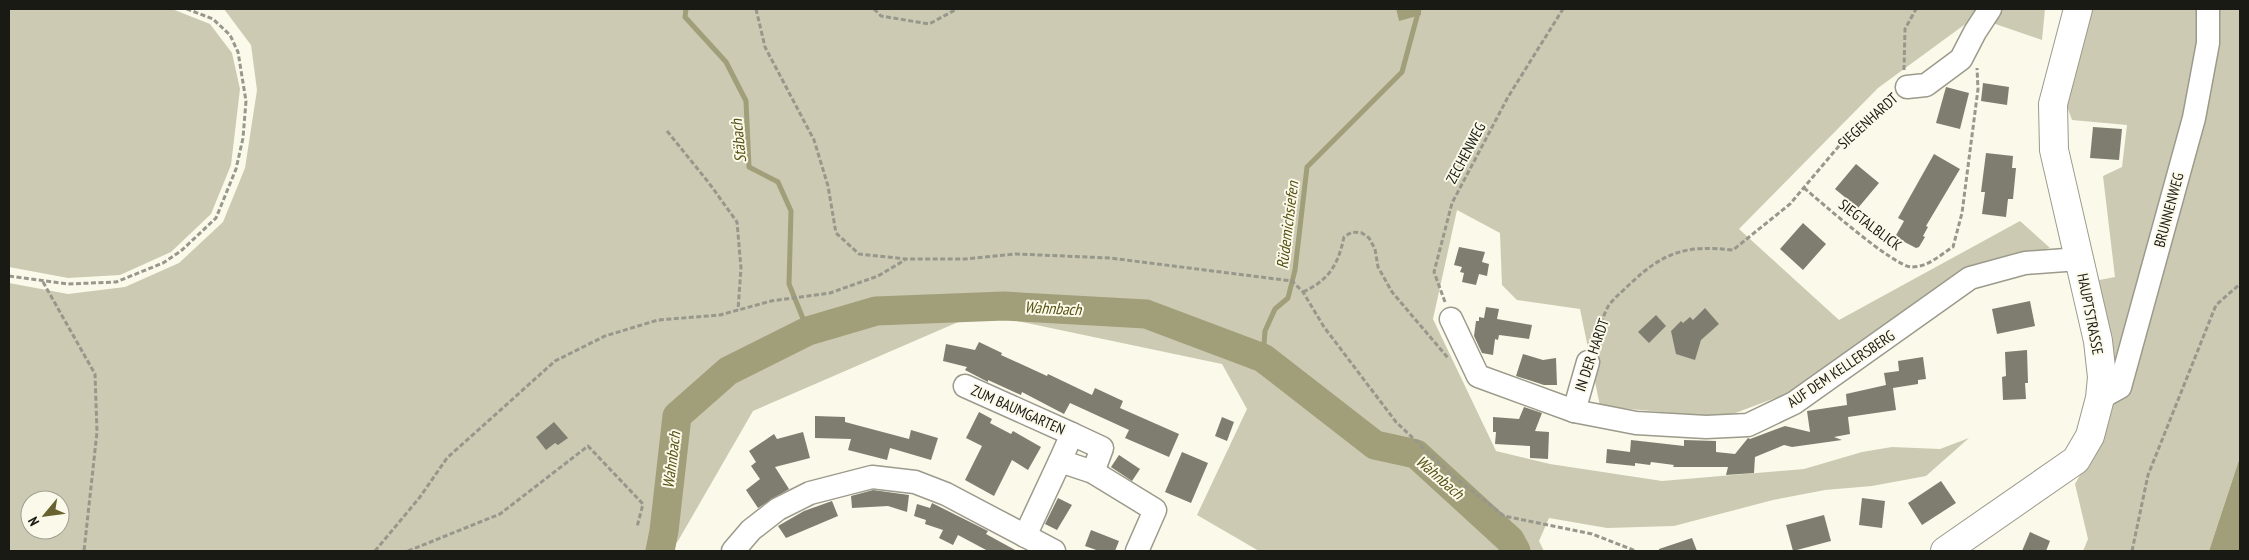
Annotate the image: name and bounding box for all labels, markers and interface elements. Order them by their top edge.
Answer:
street label: SIEGENHARDT [1834,88,1902,153]
water label: Stäbach [726,117,750,164]
street label: ZECHENWEG [1442,119,1490,187]
street label: BRUNNENWEG [2149,170,2188,249]
water label: Rüdemichsiefen [1272,179,1302,270]
street label: SIEGTALBLICK [1835,195,1906,255]
street label: HAUPTSTRASSE [2073,272,2108,356]
water label: Wahnbach [1024,297,1083,320]
street label: IN DER HARDT [1570,316,1613,394]
street label: AUF DEM KELLERSBERG [1783,326,1898,412]
street label: ZUM BAUMGARTEN [968,380,1068,439]
water label: Wahnbach [658,430,684,489]
water label: Wahnbach [1412,451,1469,504]
north arrow [20,490,70,540]
text: N [24,514,43,529]

